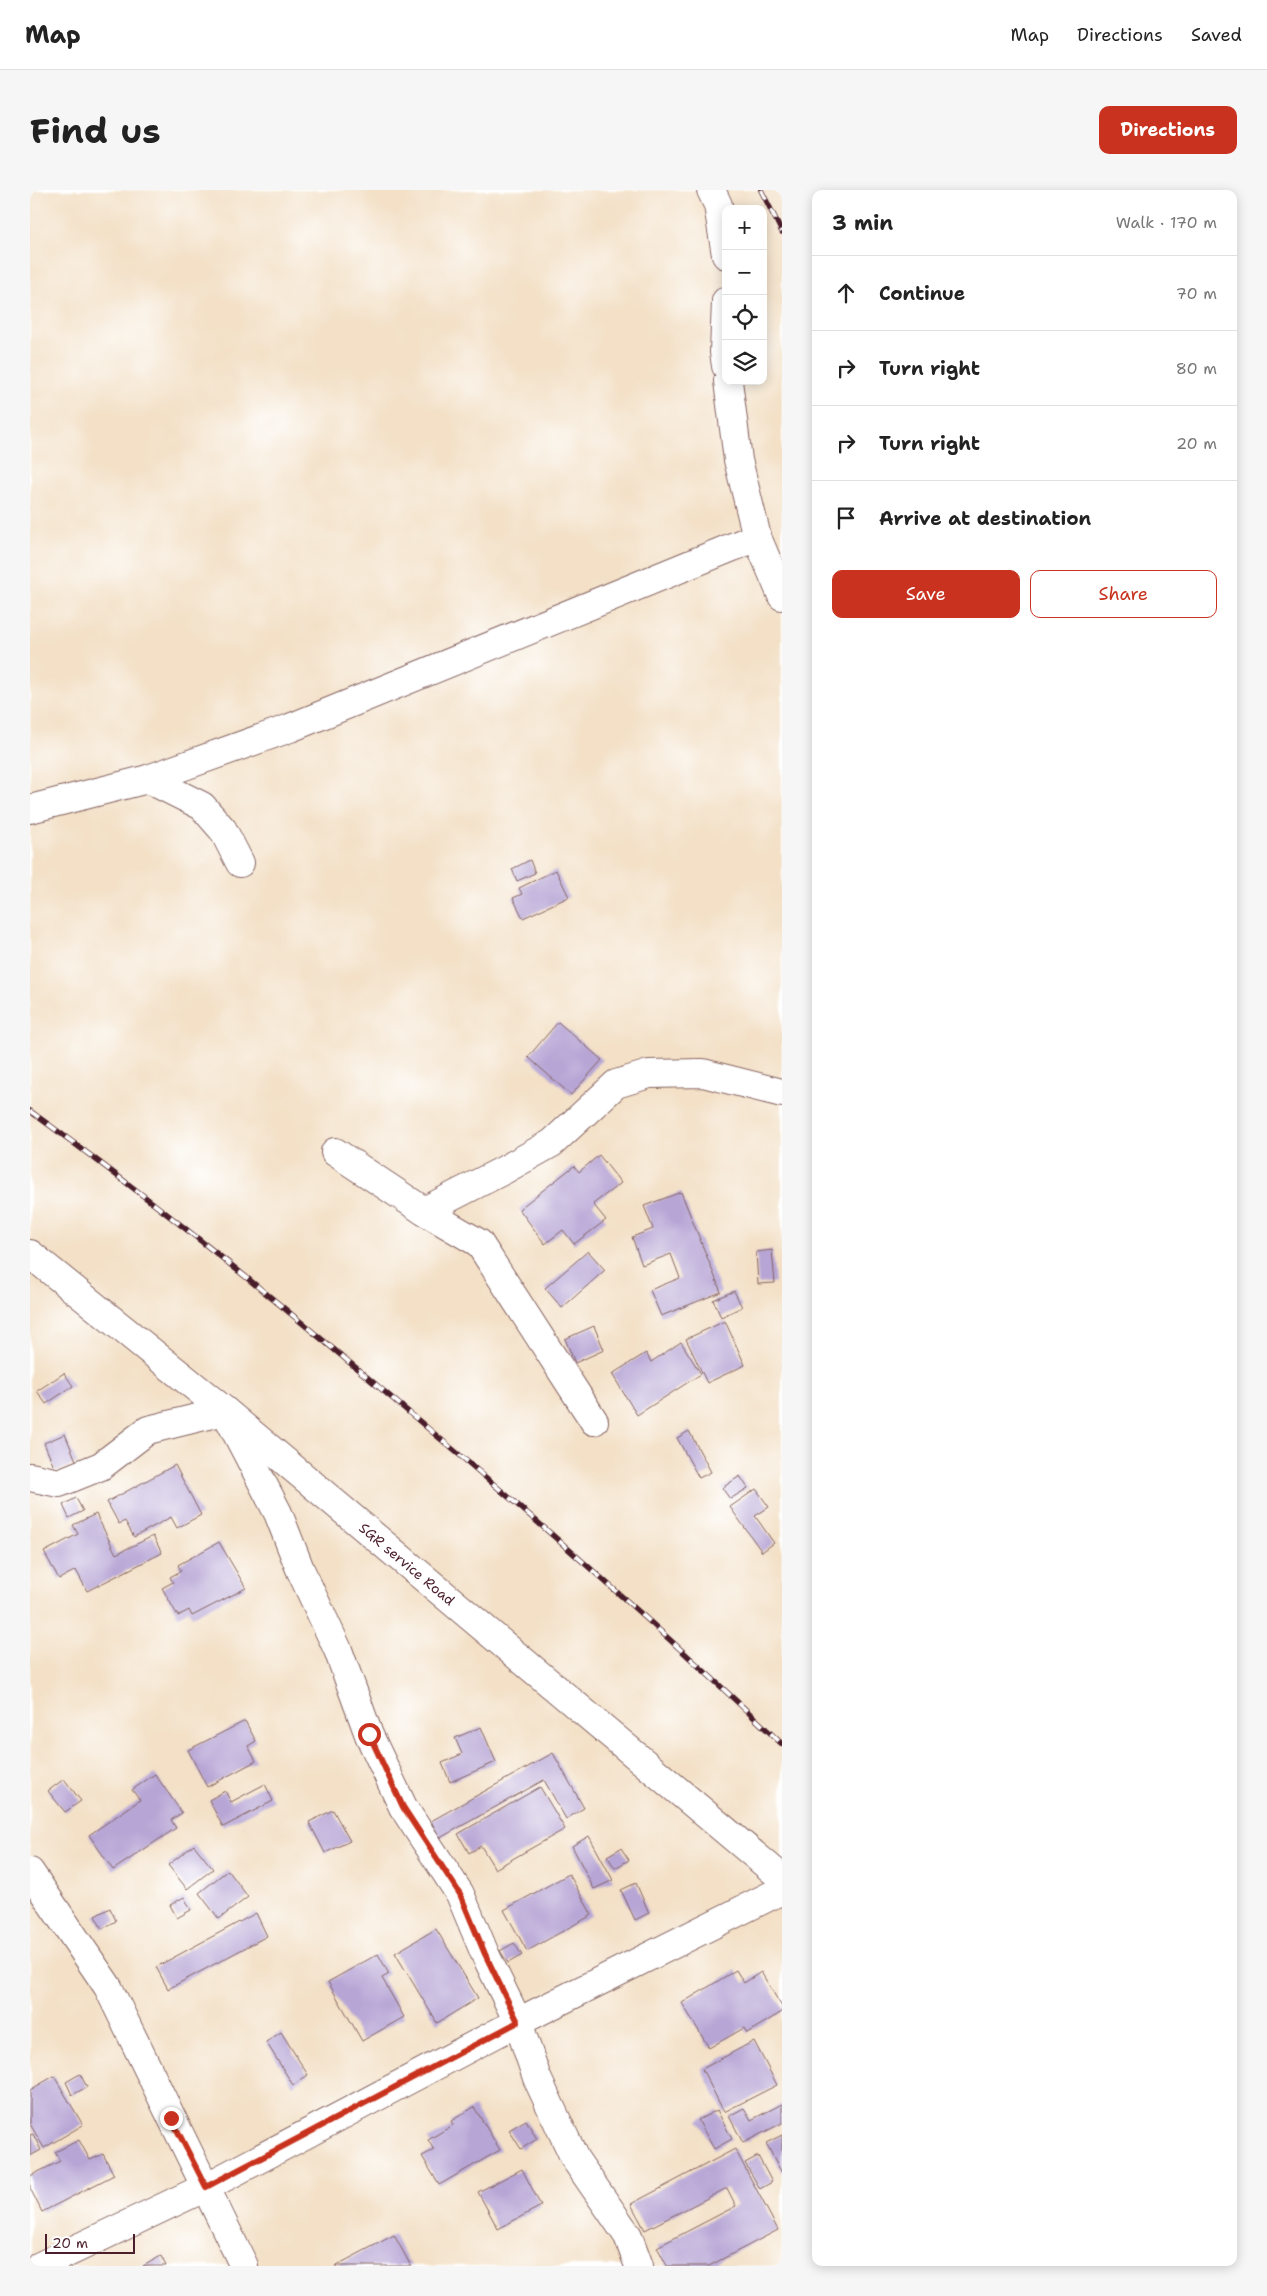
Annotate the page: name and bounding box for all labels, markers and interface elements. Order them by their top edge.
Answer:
text: Map [25,19,81,51]
text: Map [1011,23,1049,47]
text: Directions [1077,23,1163,47]
text: Saved [1191,23,1242,47]
button: Directions [1099,106,1237,154]
text: Find us [30,107,161,154]
map controls [722,205,767,385]
button: + [722,205,767,250]
text: 3 min [832,209,893,237]
text: Walk · 170 m [1116,212,1217,233]
button: − [722,250,767,295]
icon: ahead [832,279,860,307]
text: Continue [879,281,965,306]
text: 70 m [1176,283,1217,304]
button: locate [722,295,767,340]
button: layers [722,340,767,385]
icon: right [832,354,860,382]
text: Turn right [879,356,980,381]
text: 80 m [1176,358,1217,379]
icon: right [832,429,860,457]
text: Turn right [879,431,980,456]
text: 20 m [1176,433,1217,454]
icon: arrive [832,504,860,532]
text: Arrive at destination [879,506,1091,531]
button: Save [832,570,1020,618]
button: Share [1030,570,1217,618]
street label: SGR service Road [355,1519,459,1609]
route start [358,1723,381,1746]
route end [160,2107,183,2130]
scale bar [45,2231,135,2254]
text: 20 m [52,2234,88,2252]

